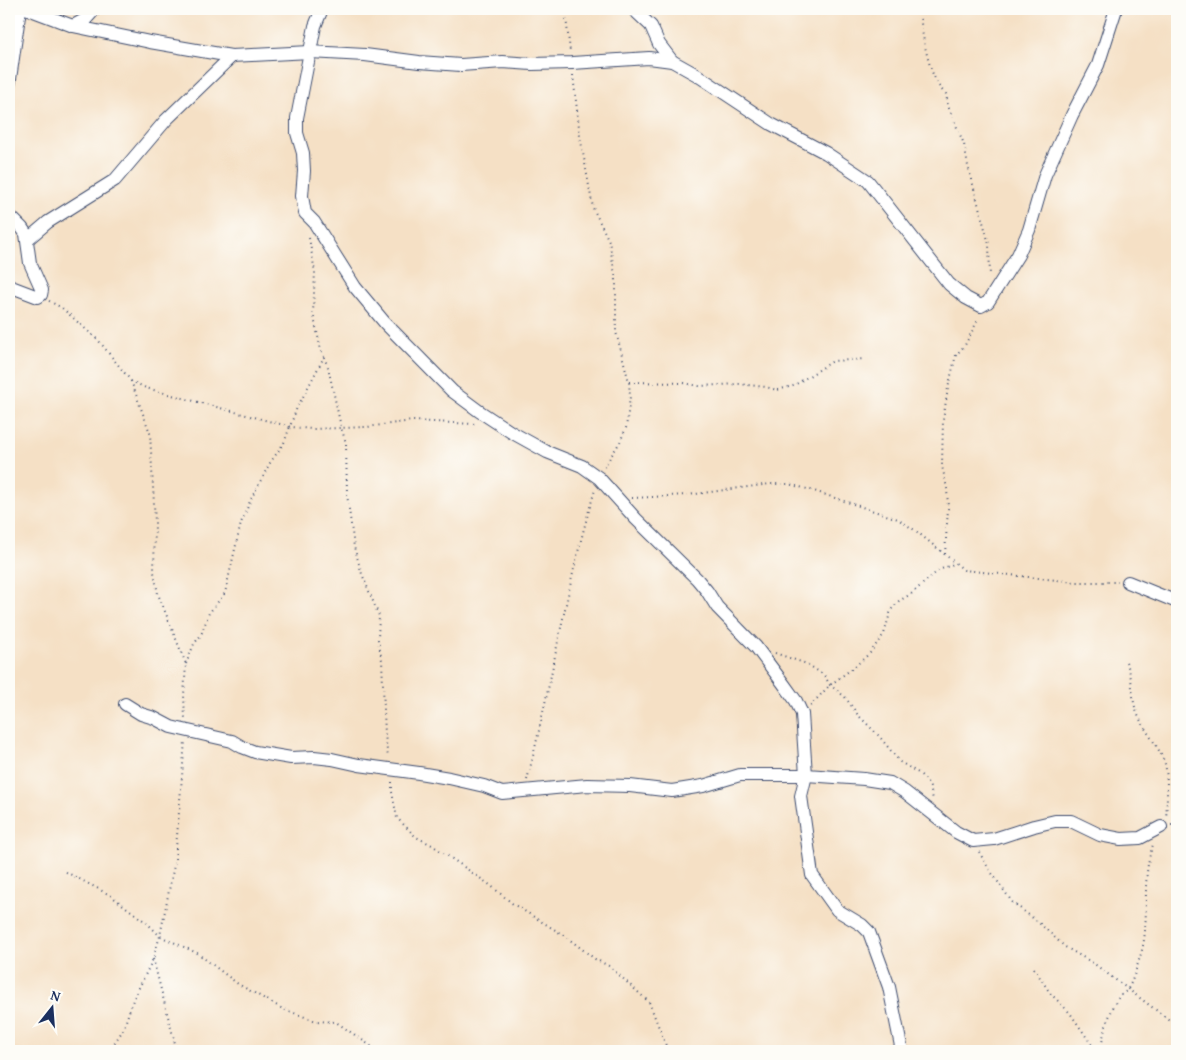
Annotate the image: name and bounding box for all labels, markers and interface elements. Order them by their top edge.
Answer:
north arrow [28,982,78,1032]
text: N [48,985,64,1007]

